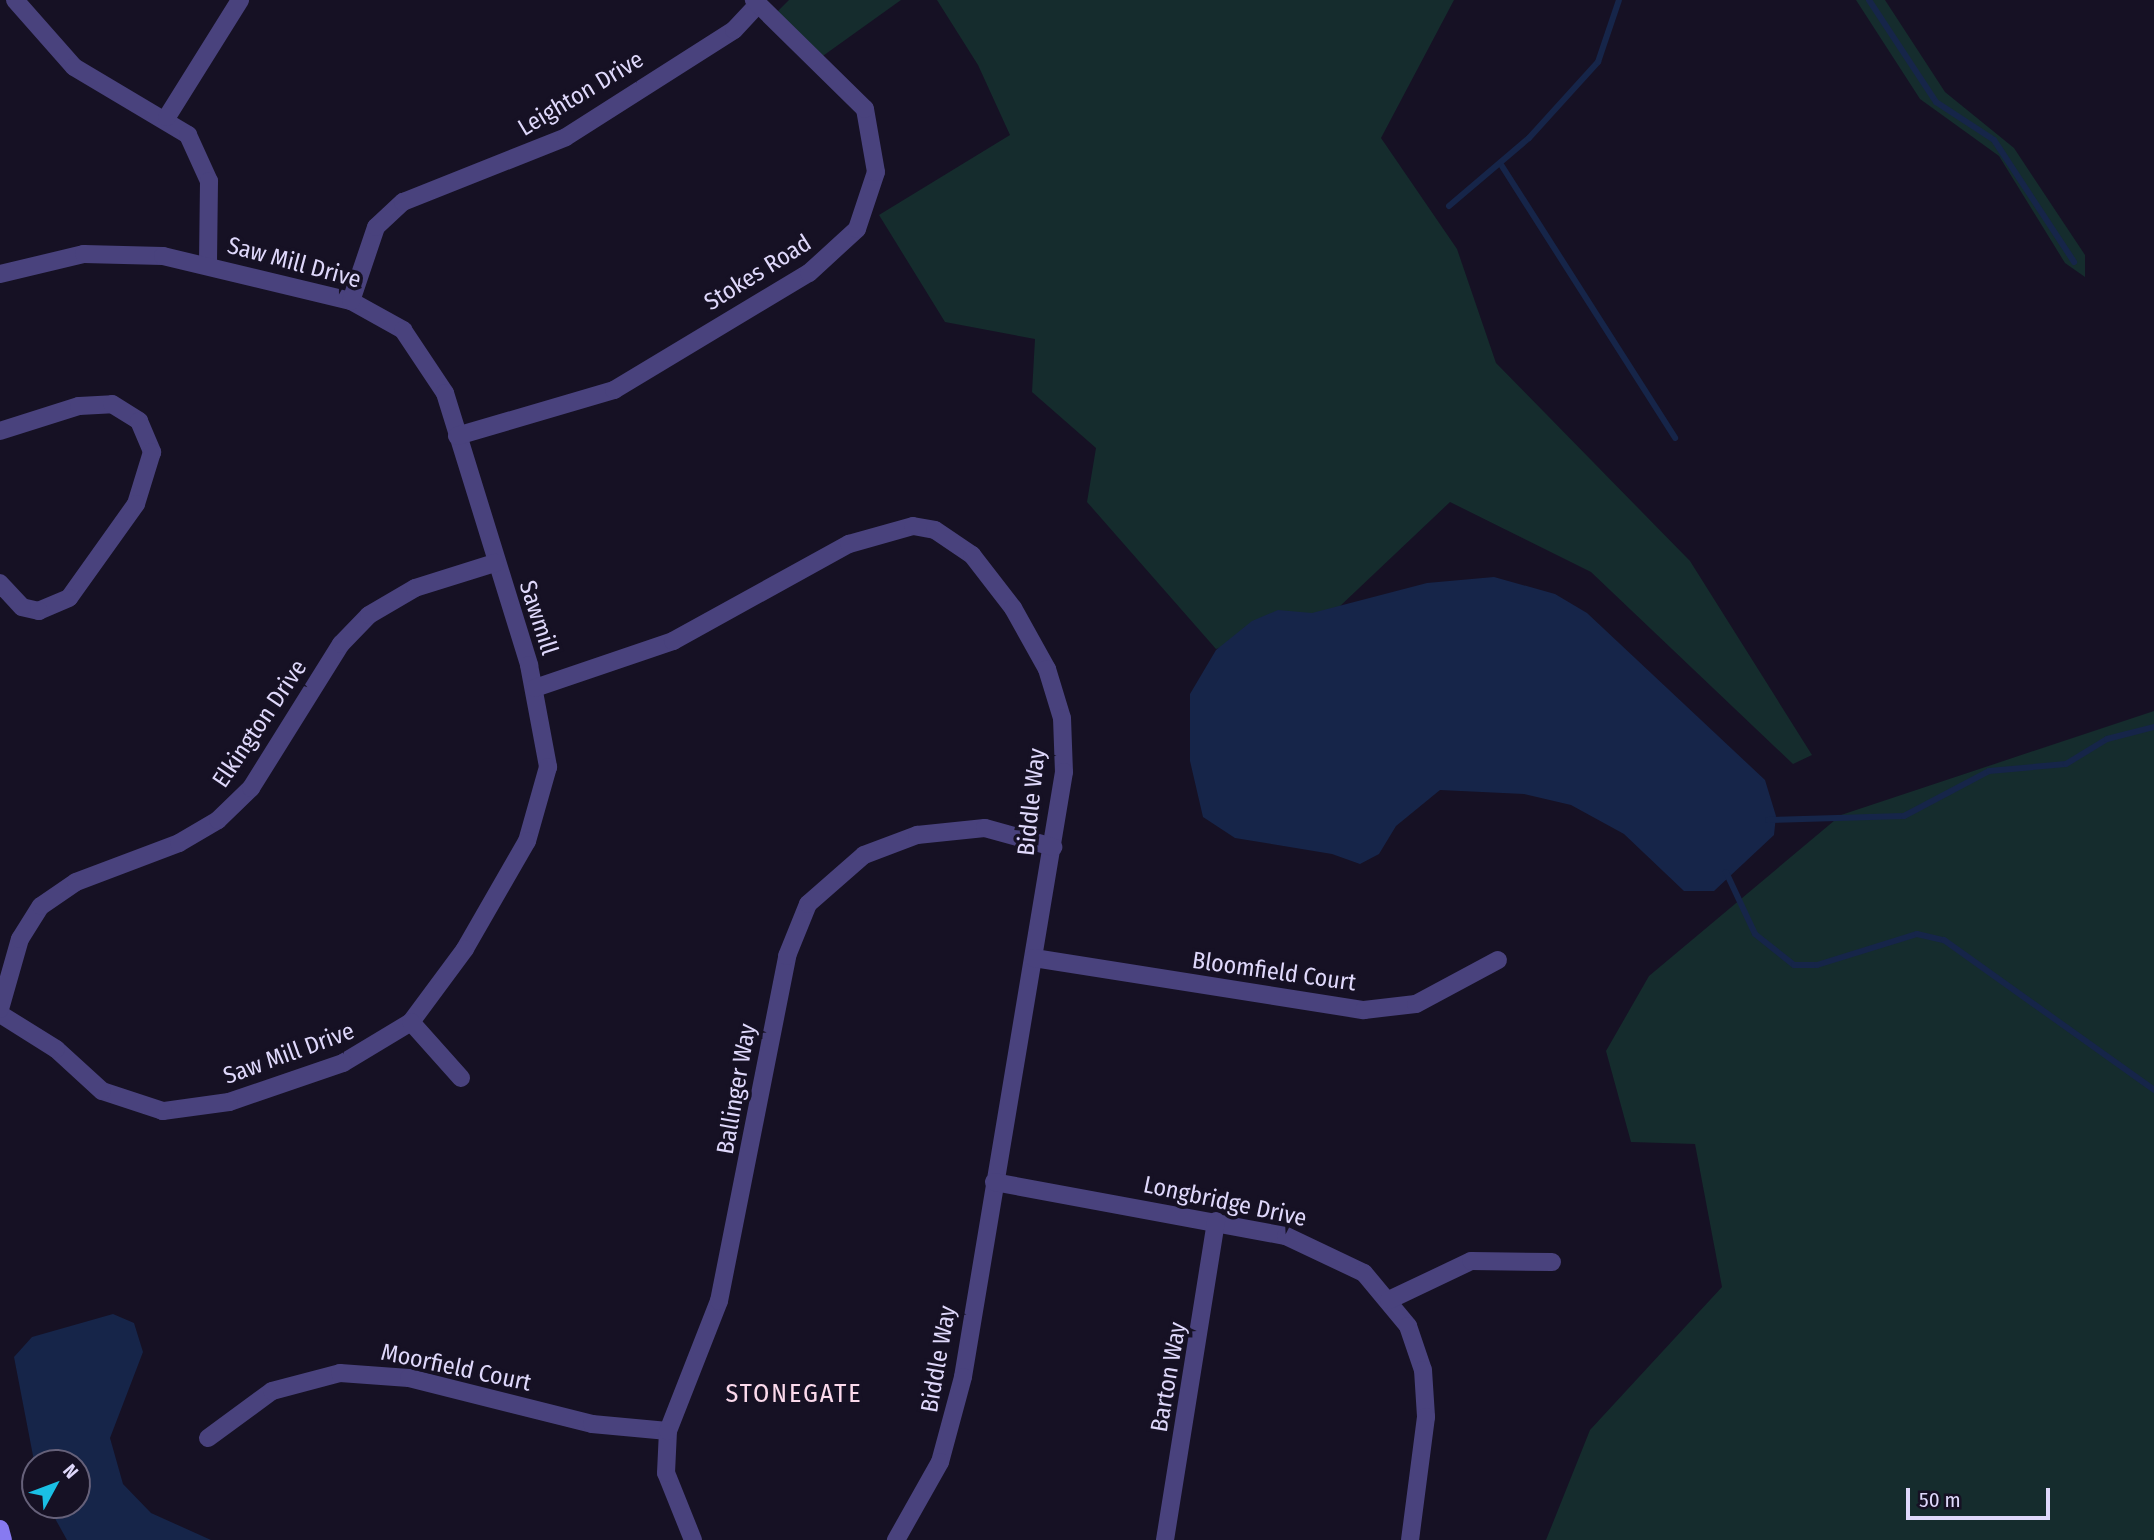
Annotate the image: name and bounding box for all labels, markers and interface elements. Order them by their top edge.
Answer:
street label: Leighton Drive [513,45,649,143]
street label: Stokes Road [699,229,817,317]
street label: Saw Mill Drive [224,231,364,295]
street label: Sawmill [512,577,564,659]
street label: Elkington Drive [207,655,313,793]
street label: Biddle Way [1012,747,1052,857]
street label: Bloomfield Court [1190,946,1358,998]
street label: Saw Mill Drive [220,1017,358,1091]
street label: Ballinger Way [711,1021,763,1157]
street label: Longbridge Drive [1141,1171,1309,1233]
street label: Biddle Way [915,1303,963,1415]
street label: Barton Way [1145,1320,1193,1434]
street label: Moorfield Court [378,1338,534,1398]
district label: STONEGATE [727,1378,861,1410]
north arrow [21,1449,91,1519]
text: N [58,1459,83,1483]
scale bar [1909,1474,2052,1518]
text: 50 m [1919,1487,1961,1513]

